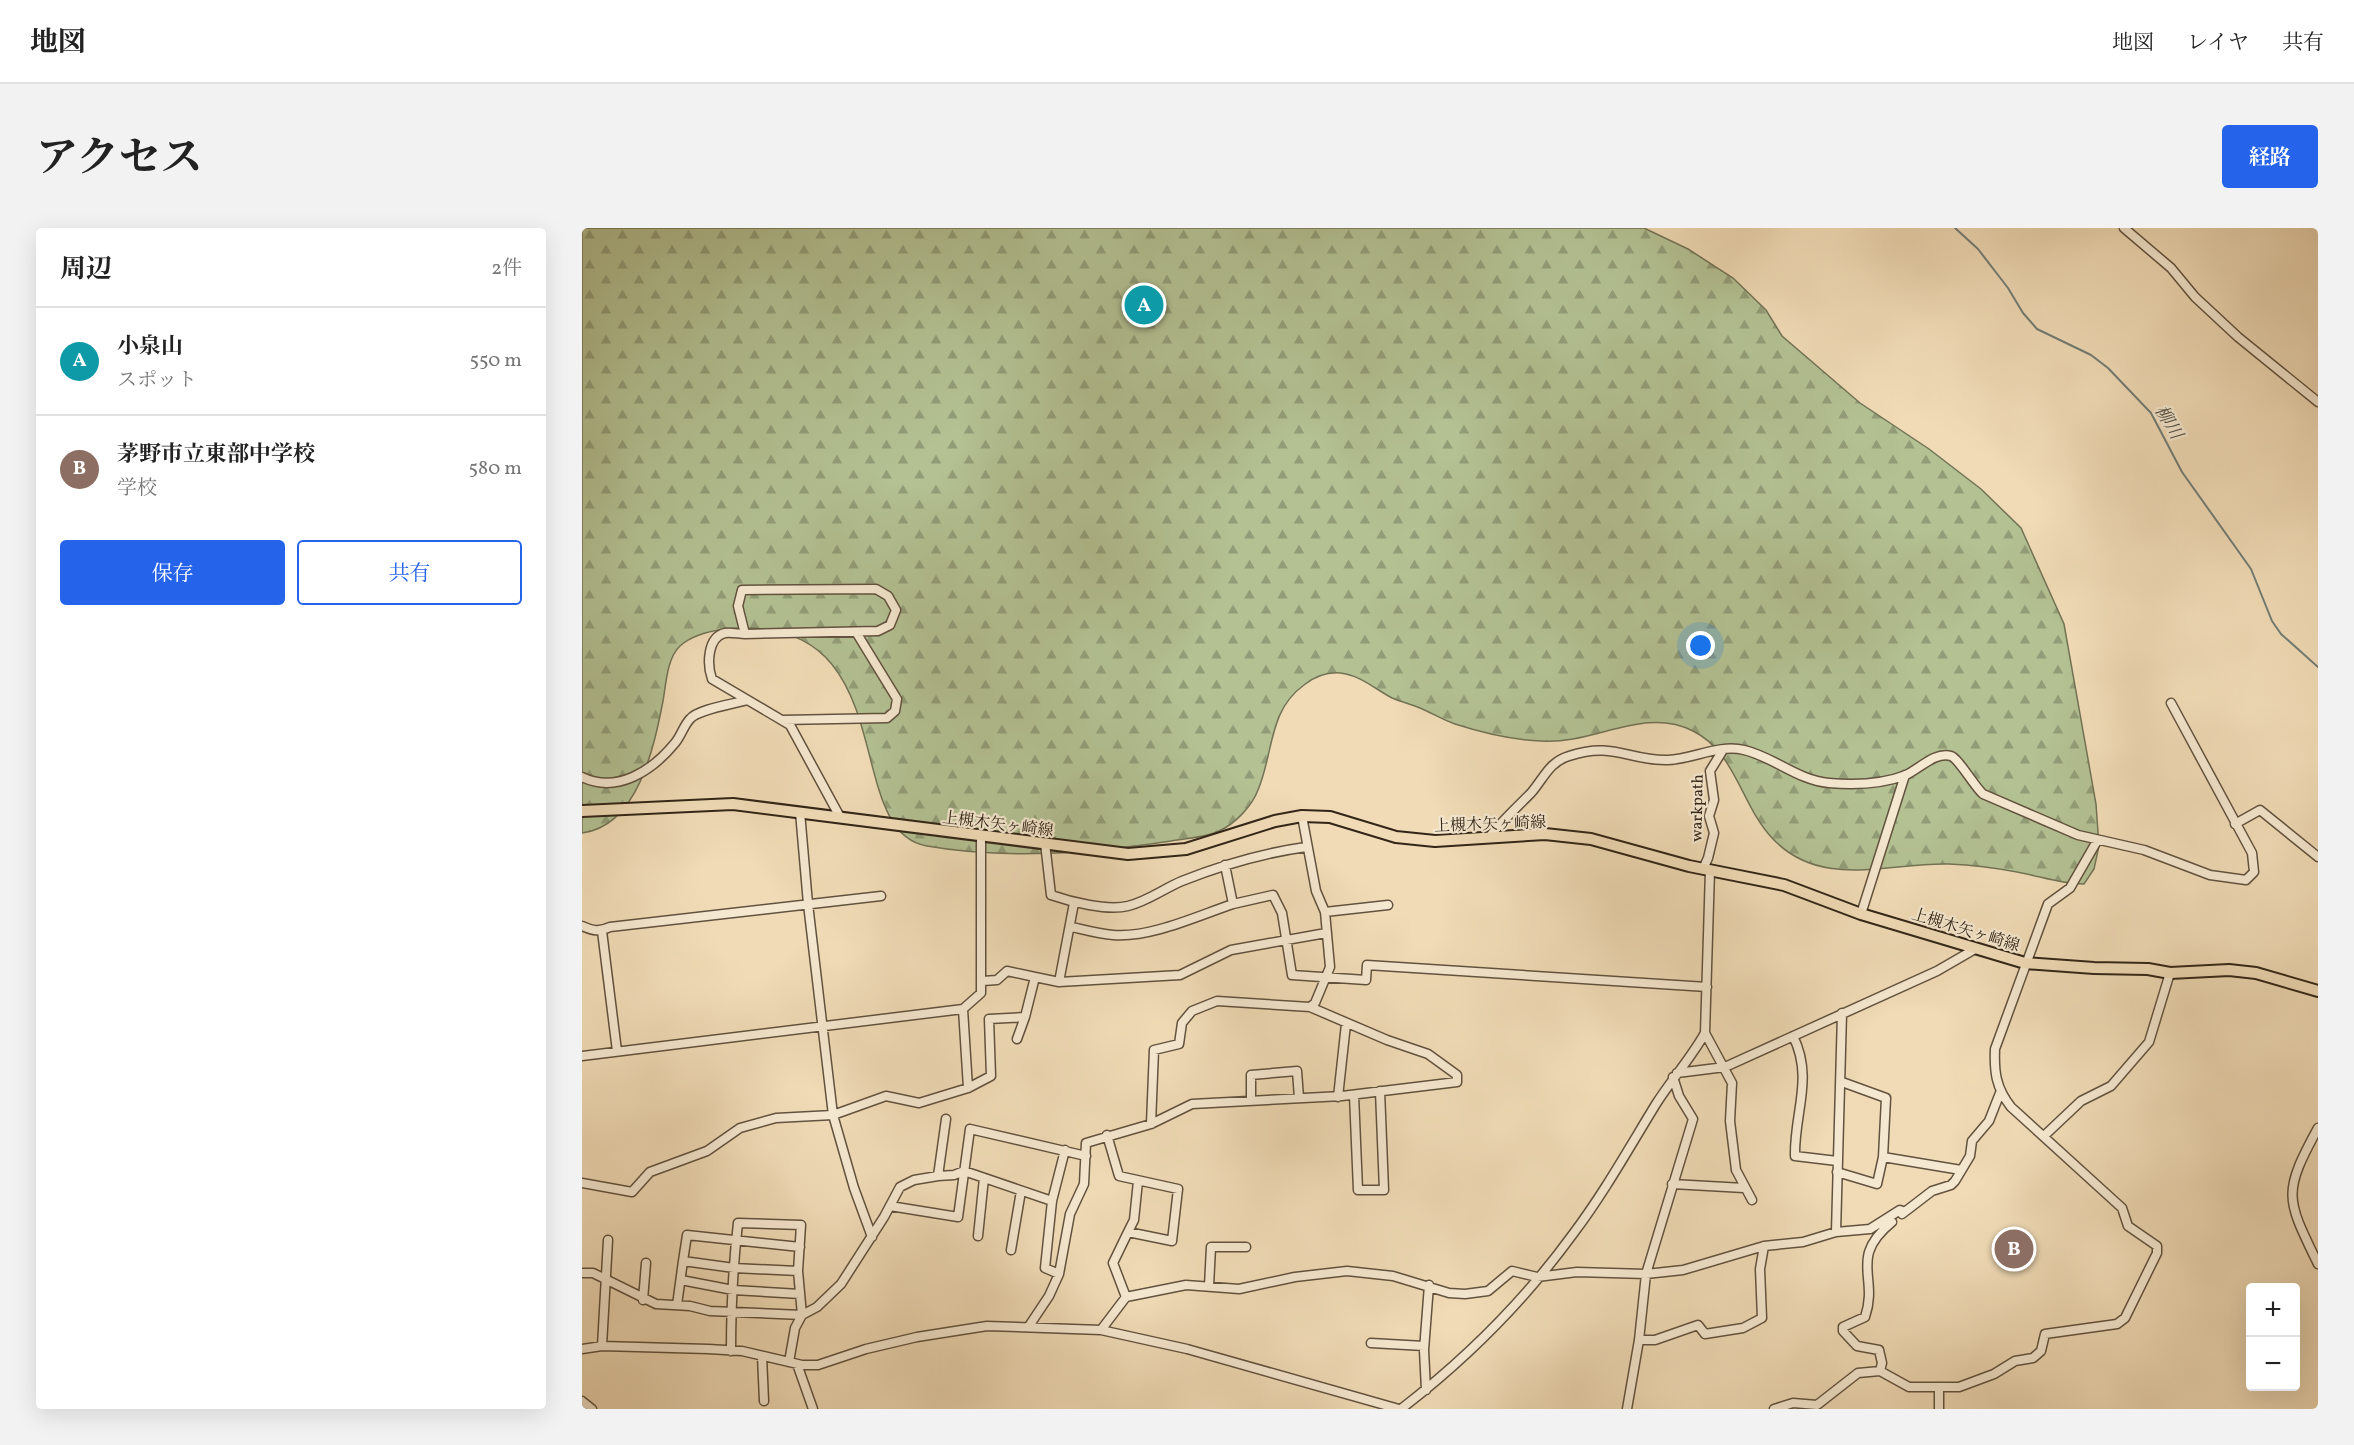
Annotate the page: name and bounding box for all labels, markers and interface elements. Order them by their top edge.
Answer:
text: 地図 [30,24,86,63]
text: 地図 [2112,29,2154,58]
text: レイヤ [2187,29,2249,58]
text: 共有 [2282,29,2324,58]
button: 経路 [2222,125,2318,188]
text: アクセス [36,131,203,190]
text: 周辺 [60,252,112,288]
text: 2件 [491,255,522,283]
pin: A [1124,282,1164,328]
text: 小泉山 [117,332,183,363]
text: A [72,347,87,375]
text: 550 m [469,347,522,375]
text: スポット [117,367,197,395]
water label: 柳川 [2148,401,2189,446]
text: 茅野市立東部中学校 [117,440,315,471]
text: B [73,455,86,483]
text: 580 m [469,455,522,483]
text: 学校 [117,475,157,503]
button: 保存 [60,540,285,605]
button: 共有 [297,540,522,605]
your location [1686,631,1715,660]
street label: warkpath [1686,774,1710,842]
street label: 上槻木矢ヶ崎線 [941,807,1055,843]
street label: 上槻木矢ヶ崎線 [1434,812,1546,838]
street label: 上槻木矢ヶ崎線 [1909,904,2022,958]
pin: B [1994,1226,2034,1272]
map controls [2246,1283,2300,1391]
button: + [2246,1283,2300,1337]
button: − [2246,1337,2300,1391]

